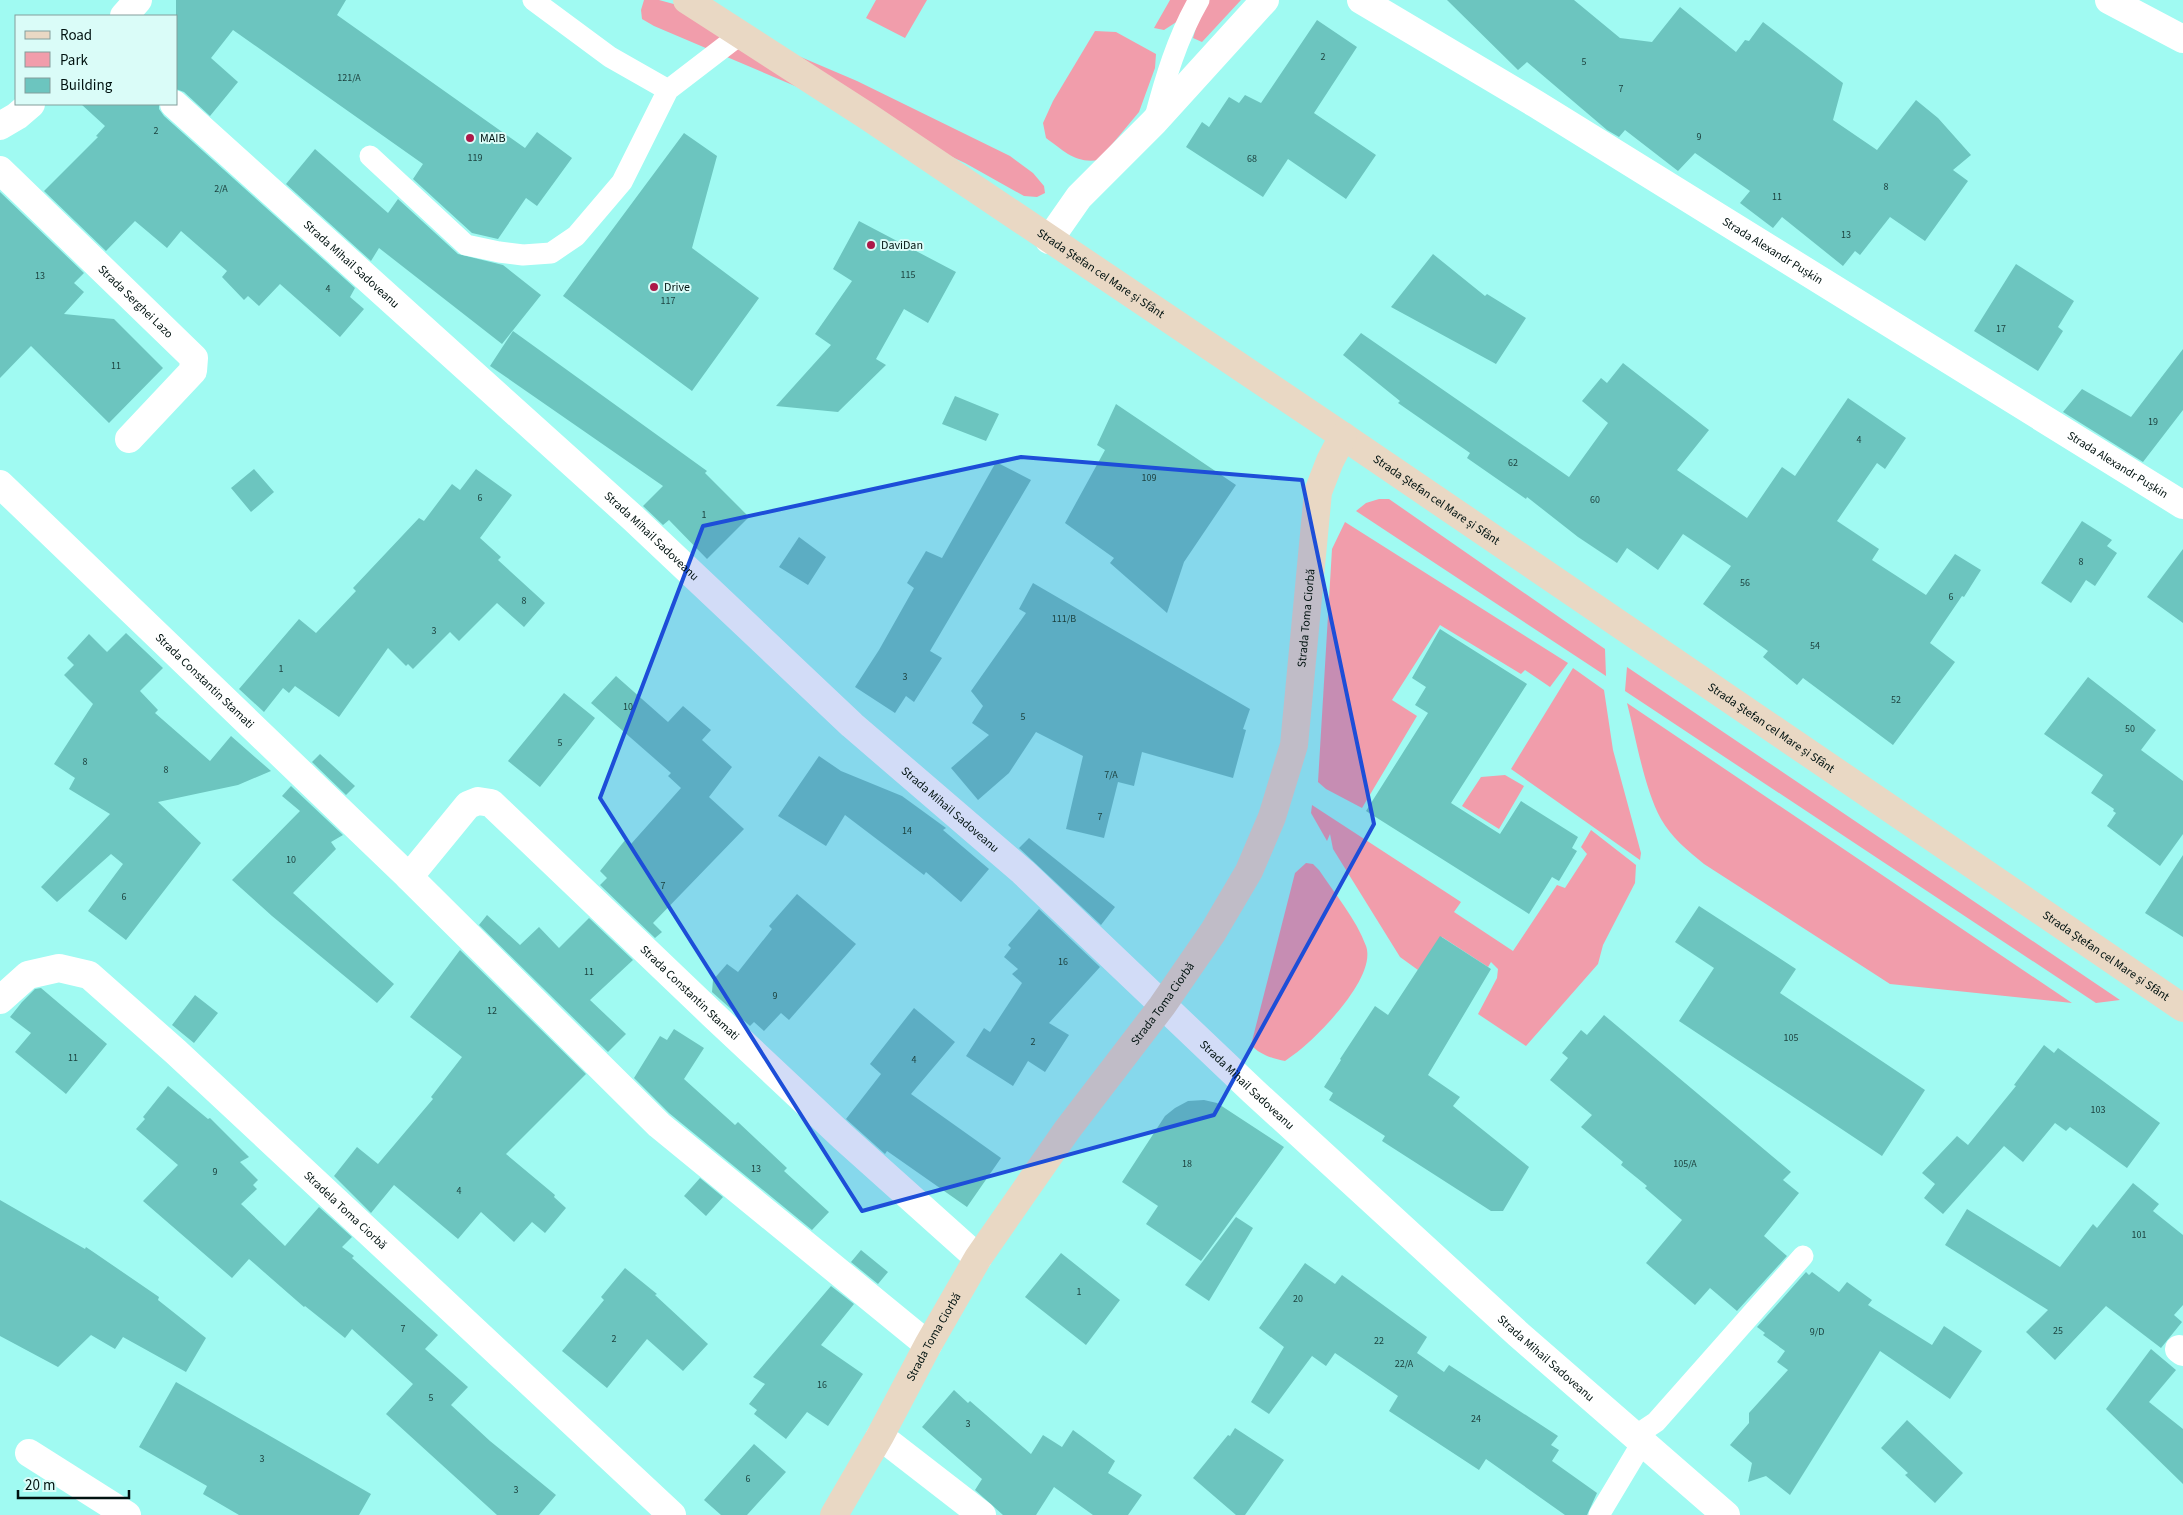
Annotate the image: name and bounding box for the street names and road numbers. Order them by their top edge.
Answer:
street label: Strada Alexandr Pușkin [1719,213,1826,288]
street label: Strada Mihail Sadoveanu [300,216,403,312]
street label: Strada Ștefan cel Mare și Sfânt [1034,224,1168,322]
street label: Strada Serghei Lazo [94,261,177,342]
street label: Strada Alexandr Pușkin [2064,427,2171,502]
street label: Strada Ștefan cel Mare și Sfânt [1370,450,1503,549]
street label: Strada Mihail Sadoveanu [600,487,703,585]
street label: Strada Toma Ciorbă [1293,568,1319,668]
street label: Strada Constantin Stamati [152,629,258,732]
street label: Strada Ștefan cel Mare și Sfânt [1705,678,1838,777]
street label: Strada Mihail Sadoveanu [898,763,1003,856]
street label: Strada Ștefan cel Mare și Sfânt [2039,906,2173,1005]
street label: Strada Constantin Stamati [636,941,743,1044]
street label: Strada Toma Ciorbă [1127,959,1198,1049]
street label: Strada Mihail Sadoveanu [1196,1036,1298,1133]
street label: Stradela Toma Ciorbă [300,1167,391,1253]
street label: Strada Toma Ciorbă [902,1289,965,1384]
street label: Strada Mihail Sadoveanu [1494,1311,1598,1405]

